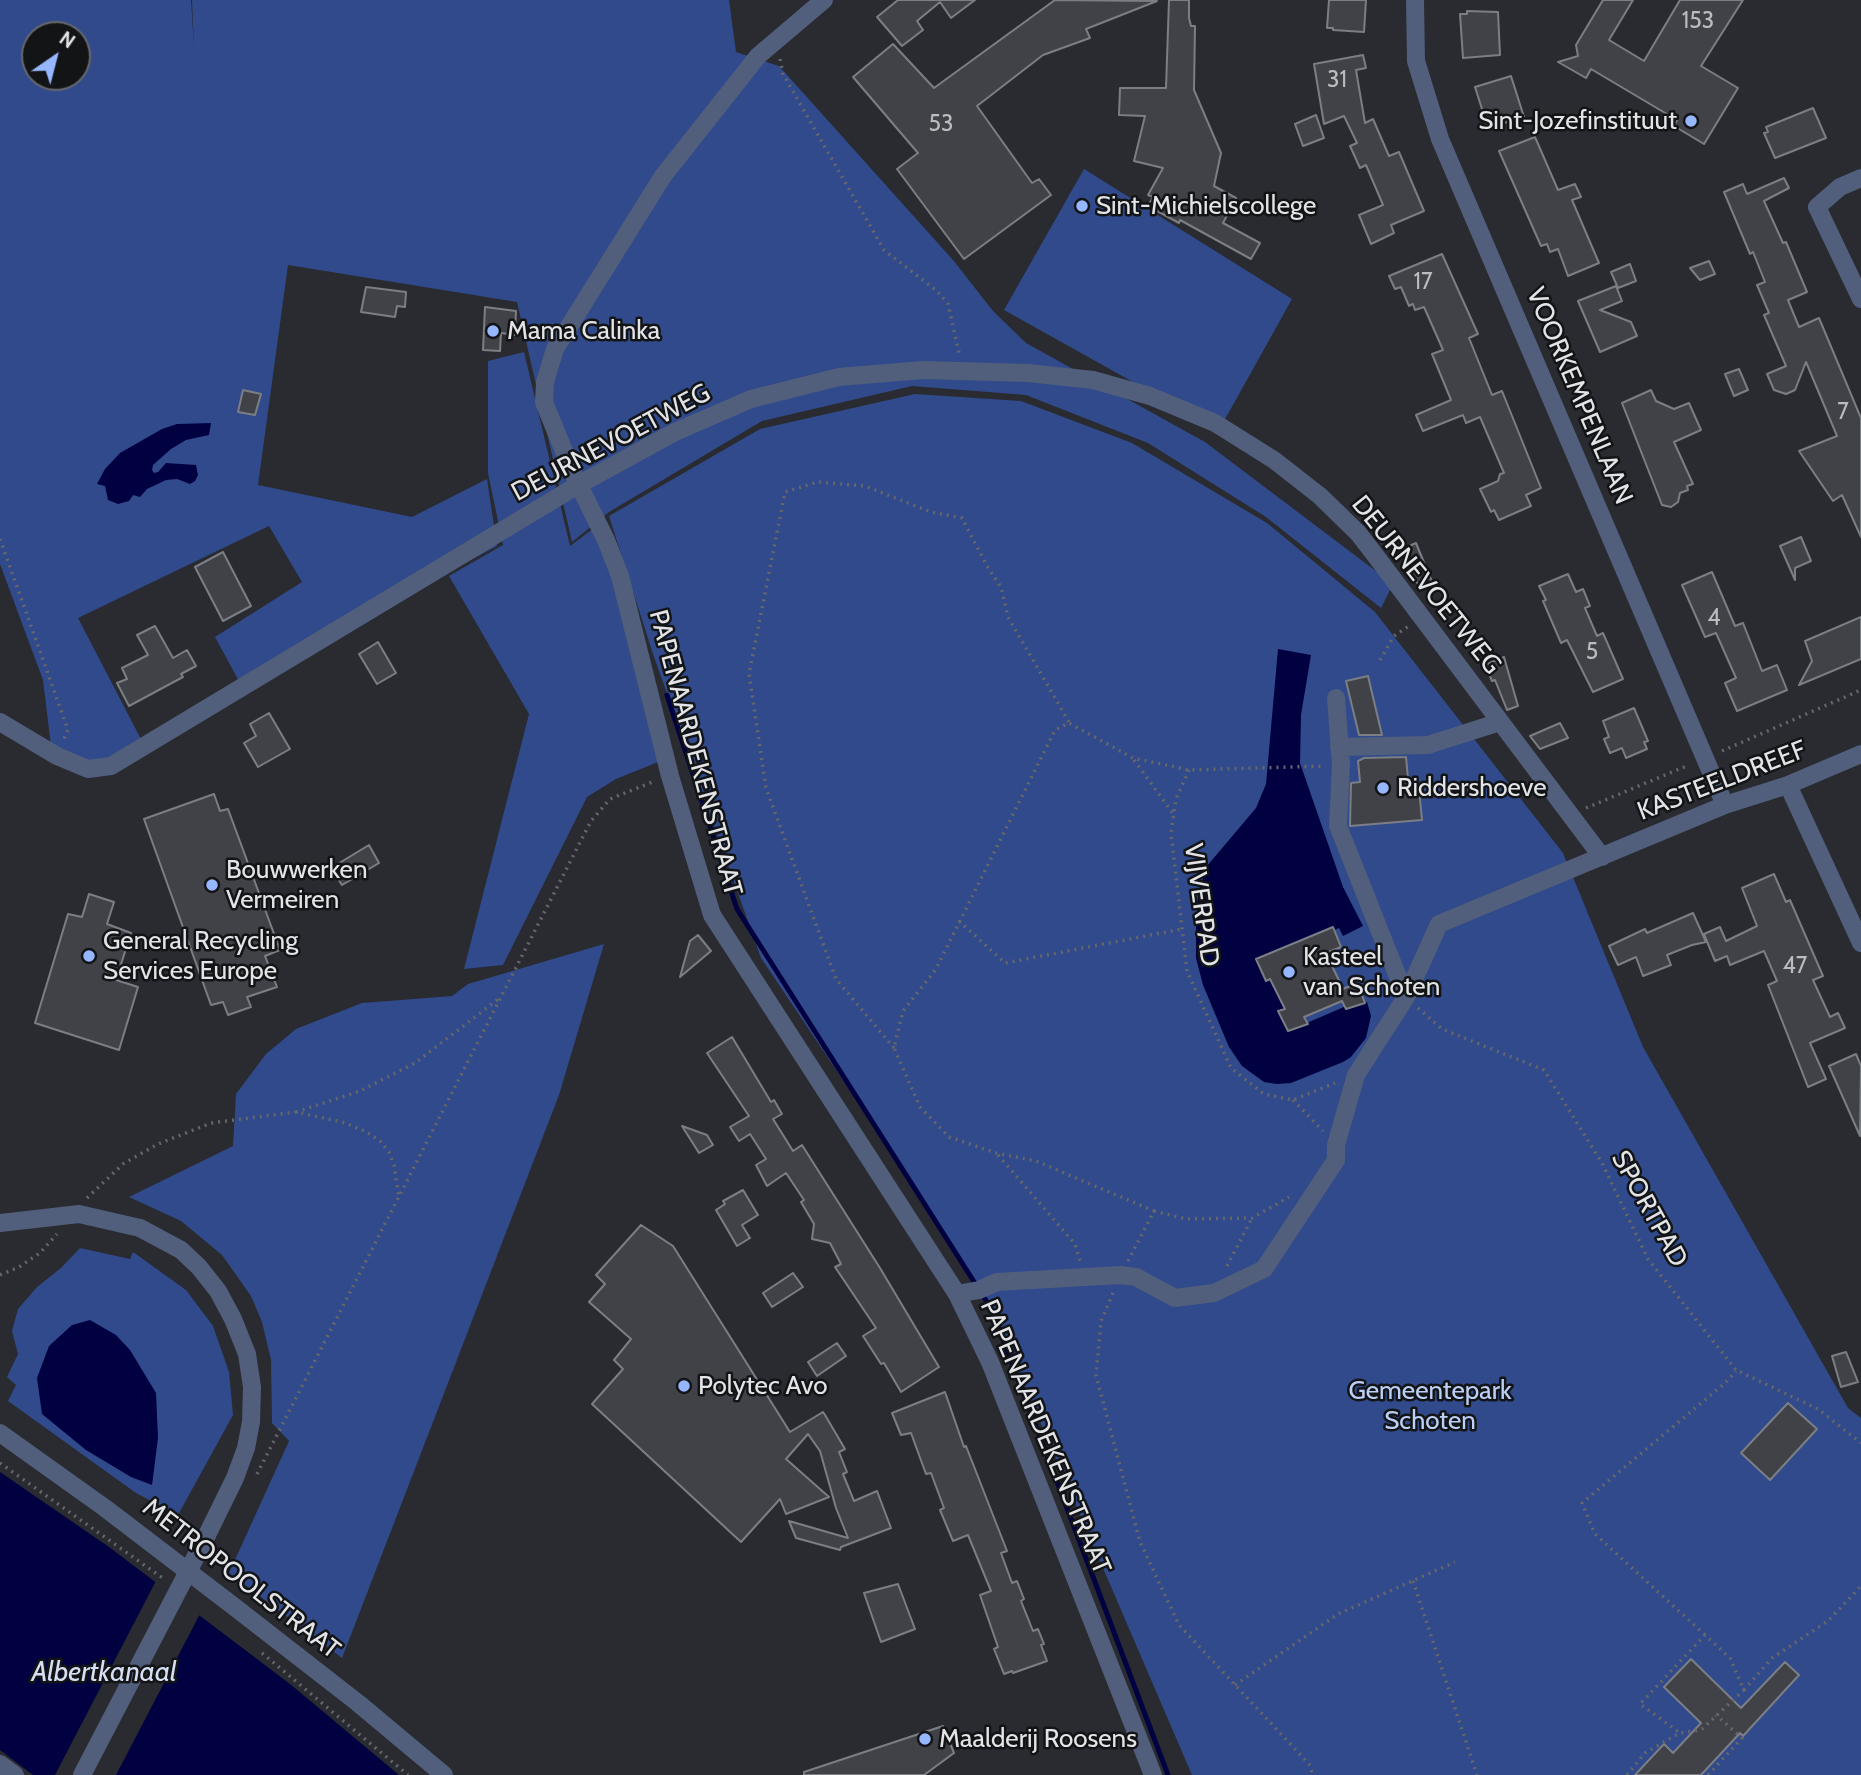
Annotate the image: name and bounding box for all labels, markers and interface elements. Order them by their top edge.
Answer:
house number: 153 [1682,7,1714,35]
north arrow [21,21,91,91]
text: N [55,27,79,53]
house number: 31 [1327,66,1347,94]
place label: Sint-Jozefinstituut [1478,105,1677,137]
house number: 53 [929,110,953,138]
marker: Sint-Jozefinstituut [1683,113,1699,129]
place label: Sint-Michielscollege [1096,190,1316,222]
marker: Sint-Michielscollege [1074,198,1090,214]
house number: 17 [1413,268,1433,296]
street label: VOORKEMPENLAAN [1519,283,1639,509]
place label: Mama Calinka [507,315,660,347]
marker: Mama Calinka [485,323,501,339]
street label: DEURNEVOETWEG [506,377,716,509]
house number: 7 [1837,398,1849,426]
street label: DEURNEVOETWEG [1344,489,1508,681]
house number: 4 [1707,604,1721,632]
street label: PAPENAARDEKENSTRAAT [642,606,748,900]
house number: 5 [1586,638,1598,666]
street label: KASTEELDREEF [1633,734,1811,828]
place label: Riddershoeve [1397,772,1547,804]
marker: Riddershoeve [1375,780,1391,796]
street label: VIJVERPAD [1177,842,1225,968]
place label: Bouwwerken Vermeiren [226,854,367,916]
marker: Bouwwerken Vermeiren [204,877,220,893]
place label: General Recycling Services Europe [103,925,298,986]
place label: Kasteel van Schoten [1303,941,1440,1002]
marker: General Recycling Services Europe [81,948,97,964]
house number: 47 [1783,952,1807,980]
marker: Kasteel van Schoten [1281,964,1297,980]
street label: SPORTPAD [1604,1145,1694,1273]
street label: PAPENAARDEKENSTRAAT [973,1295,1117,1579]
place label: Polytec Avo [698,1370,828,1402]
park label: Gemeentepark Schoten [1348,1375,1512,1436]
marker: Polytec Avo [676,1378,692,1394]
street label: METROPOOLSTRAAT [136,1492,346,1666]
water label: Albertkanaal [32,1656,176,1690]
place label: Maalderij Roosens [939,1723,1137,1755]
marker: Maalderij Roosens [917,1731,933,1747]

